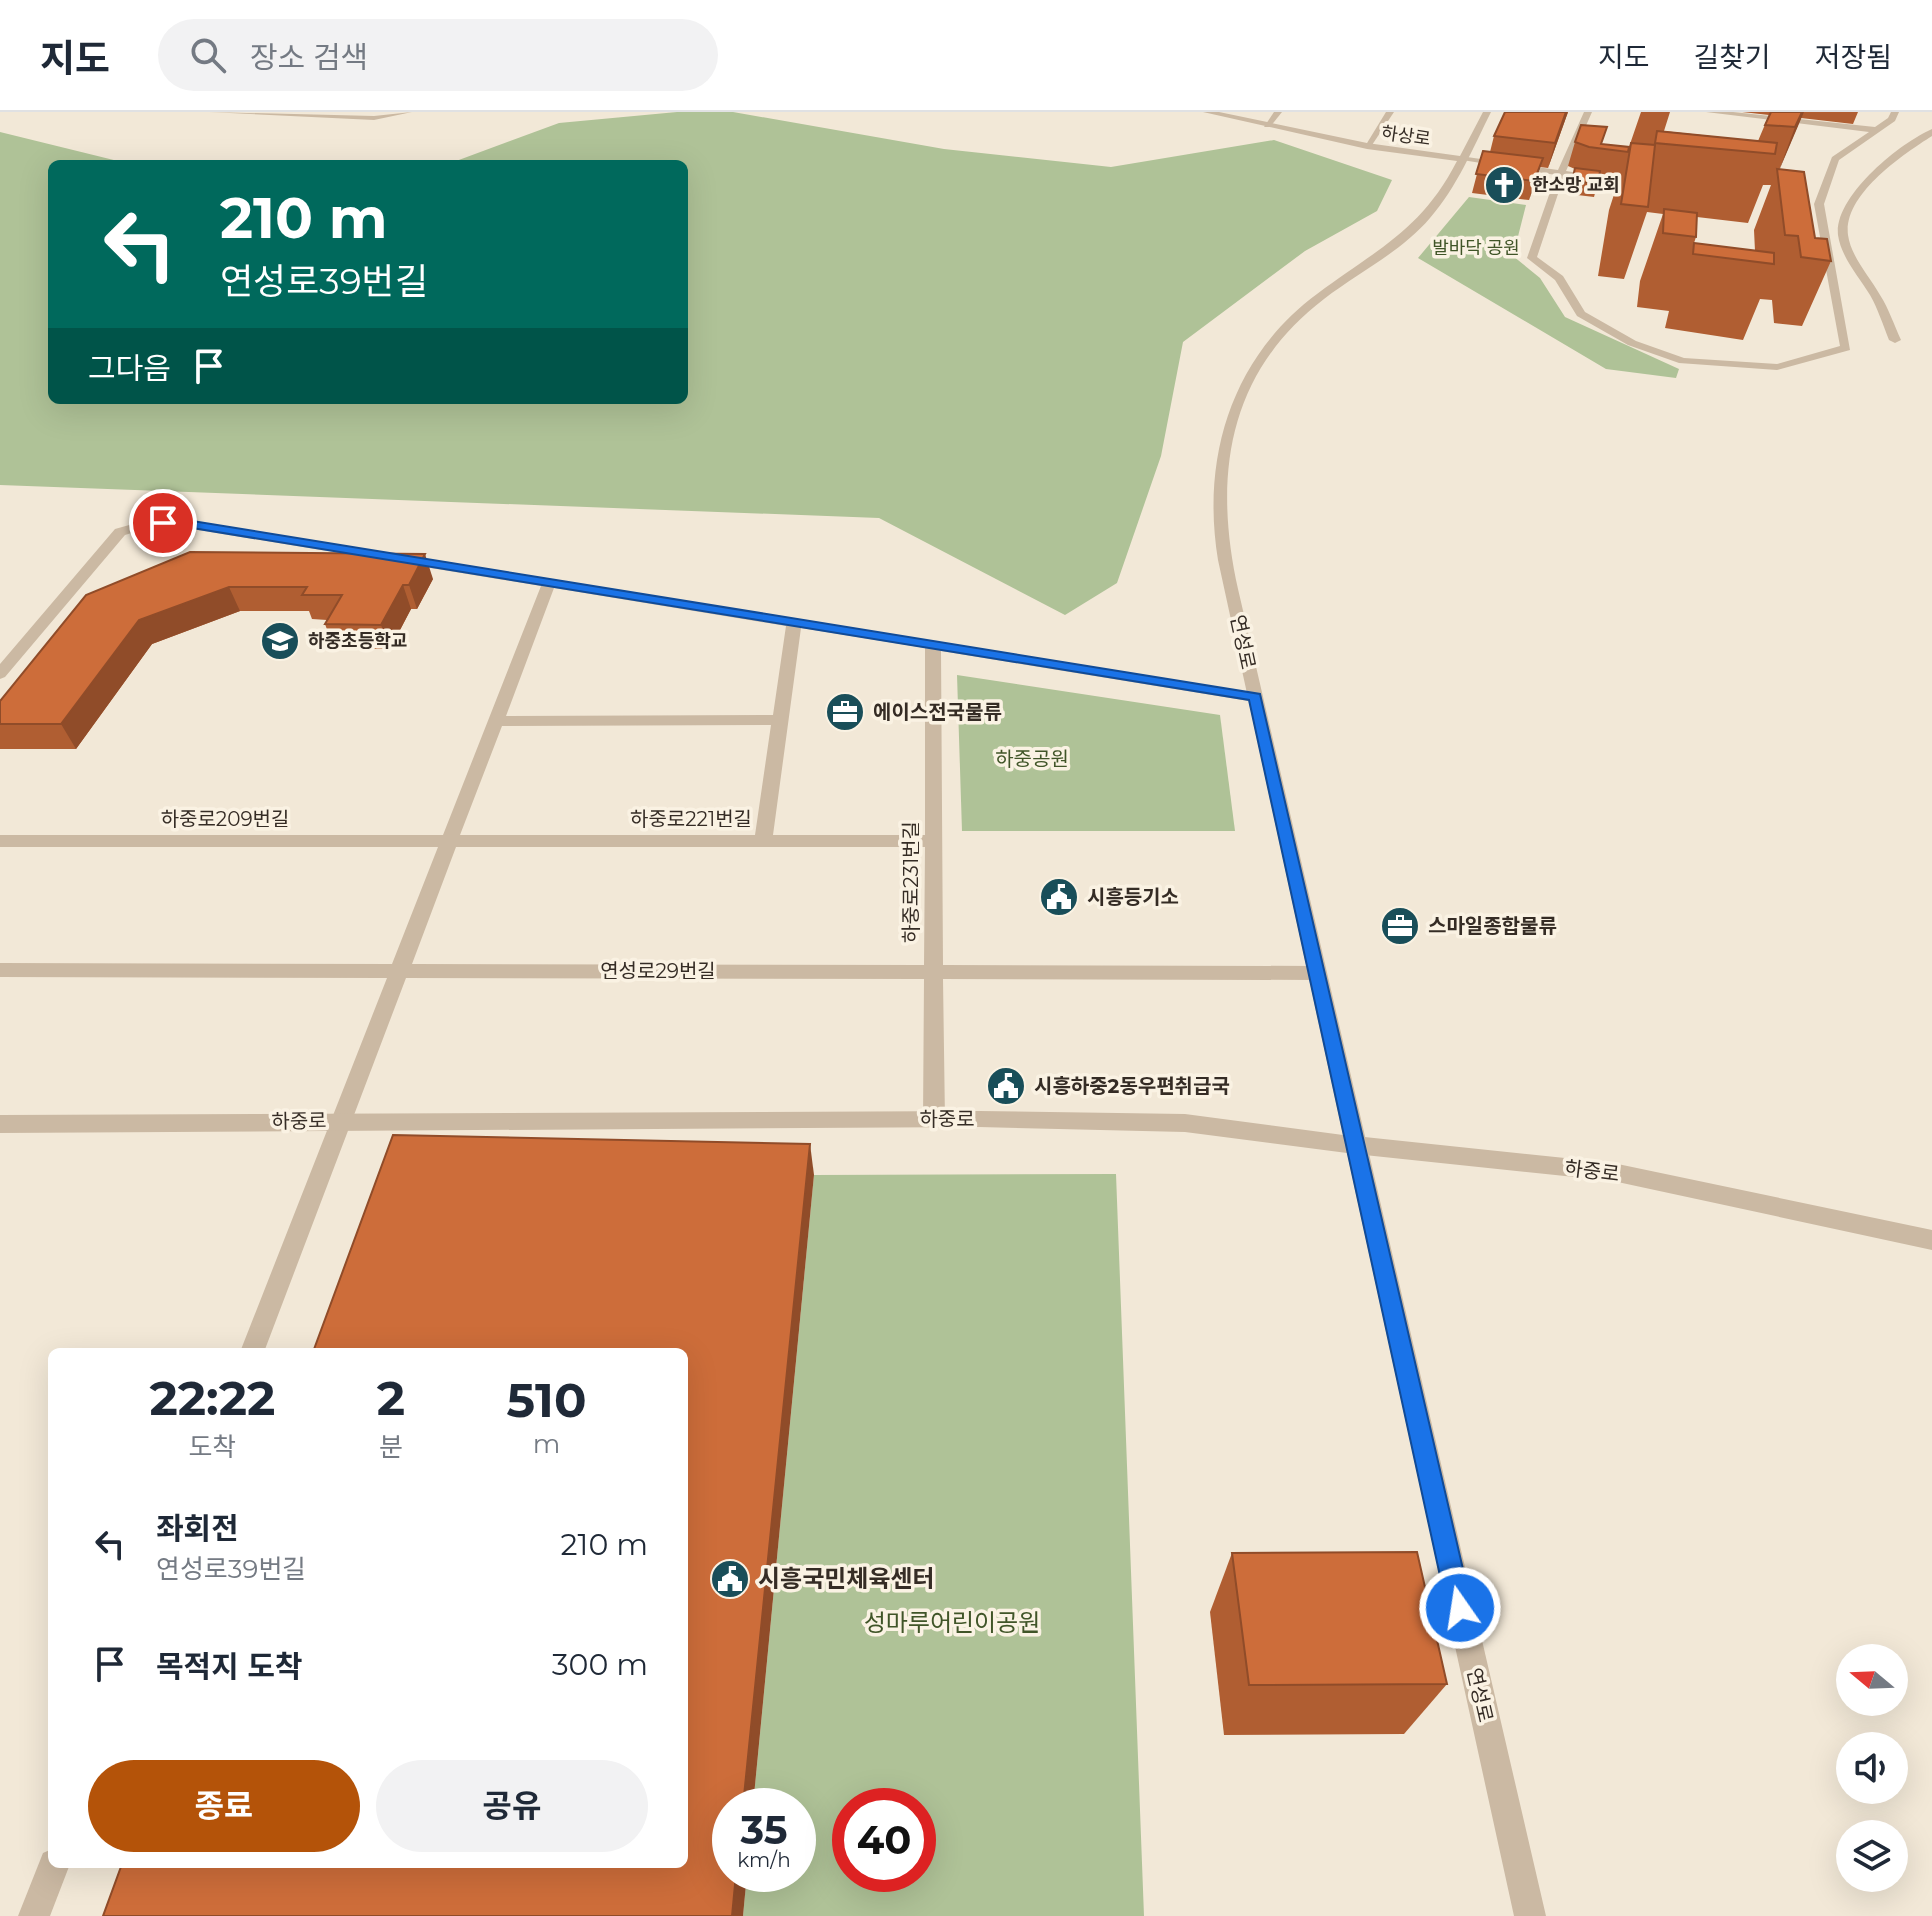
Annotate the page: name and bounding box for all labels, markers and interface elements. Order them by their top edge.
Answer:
search box [158,19,718,91]
icon: search [186,33,230,77]
text: 지도 [40,35,110,82]
text: 장소 검색 [250,39,368,76]
text: 지도 [1598,40,1649,74]
text: 길찾기 [1693,40,1771,74]
text: 저장됨 [1815,40,1892,74]
street label: 하상로 [1380,122,1432,150]
church icon: 한소망 교회 [1483,164,1525,206]
place label: 한소망 교회 [1532,174,1620,196]
text: 210 m [220,184,388,252]
icon: left [88,192,192,296]
park label: 발바닥 공원 [1432,237,1520,259]
text: 연성로39번길 [220,259,428,303]
icon: arrive [187,344,231,388]
text: 그다음 [88,350,171,387]
pin [129,489,197,557]
icon: arrive [141,501,185,545]
street label: 연성로 [1226,613,1260,671]
school or university icon: 하중초등학교 [259,620,301,662]
place label: 하중초등학교 [308,630,407,652]
office icon: 에이스전국물류 [824,691,866,733]
place label: 에이스전국물류 [873,700,1002,724]
park label: 하중공원 [995,747,1069,771]
street label: 하중로209번길 [161,807,289,831]
street label: 하중로221번길 [630,807,752,831]
street label: 하중로231번길 [899,821,923,943]
public building icon: 시흥등기소 [1038,876,1080,918]
place label: 시흥등기소 [1087,885,1179,909]
office icon: 스마일종합물류 [1379,905,1421,947]
place label: 스마일종합물류 [1428,914,1557,938]
street label: 연성로29번길 [600,959,716,983]
public building icon: 시흥하중2동우편취급국 [985,1065,1027,1107]
place label: 시흥하중2동우편취급국 [1034,1074,1230,1098]
street label: 하중로 [919,1107,975,1131]
street label: 하중로 [271,1109,327,1133]
street label: 하중로 [1563,1156,1621,1186]
text: 22:22 [149,1369,275,1427]
text: 2 [377,1369,405,1427]
text: 510 [507,1371,587,1429]
text: m [533,1428,560,1460]
text: 도착 [188,1431,236,1463]
text: 분 [379,1431,403,1463]
text: 좌회전 [156,1510,239,1547]
icon: left [88,1522,132,1566]
text: 210 m [561,1526,648,1563]
text: 연성로39번길 [156,1553,306,1585]
public building icon: 시흥국민체육센터 [709,1558,751,1600]
place label: 시흥국민체육센터 [758,1564,935,1593]
position arrow [1418,1566,1502,1650]
park label: 성마루어린이공원 [864,1608,1040,1637]
icon: arrive [88,1642,132,1686]
north arrow [1836,1644,1908,1716]
map controls [1836,1644,1908,1892]
text: 300 m [552,1646,648,1683]
text: 목적지 도착 [156,1648,303,1685]
street label: 연성로 [1462,1665,1498,1725]
button: sound [1836,1732,1908,1804]
button: 종료 [88,1760,360,1852]
button: 공유 [376,1760,648,1852]
speed limit sign: 40 [832,1788,936,1892]
text: 35 [740,1805,788,1854]
button: layers [1836,1820,1908,1892]
text: km/h [737,1848,791,1872]

